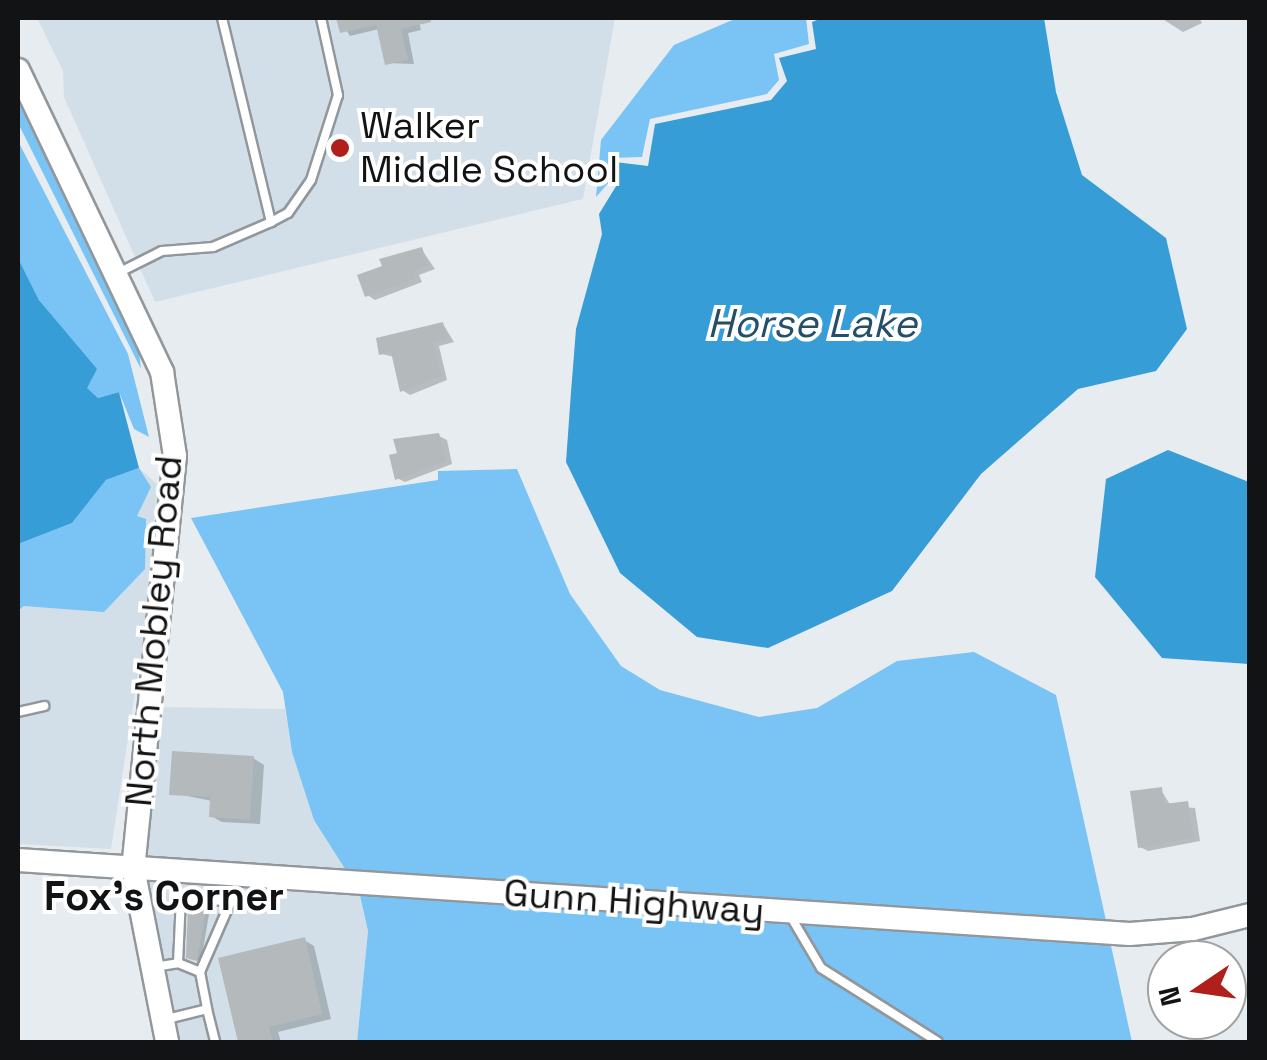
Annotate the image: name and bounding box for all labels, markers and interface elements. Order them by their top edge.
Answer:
place label: Walker Middle School [360,103,618,192]
marker: Walker Middle School [329,137,351,159]
water label: Horse Lake [707,300,917,348]
street label: North Mobley Road [116,453,192,809]
street label: Gunn Highway [502,870,766,934]
district label: Fox's Corner [44,873,284,921]
north arrow [1147,940,1247,1040]
text: N [1150,983,1189,1009]

